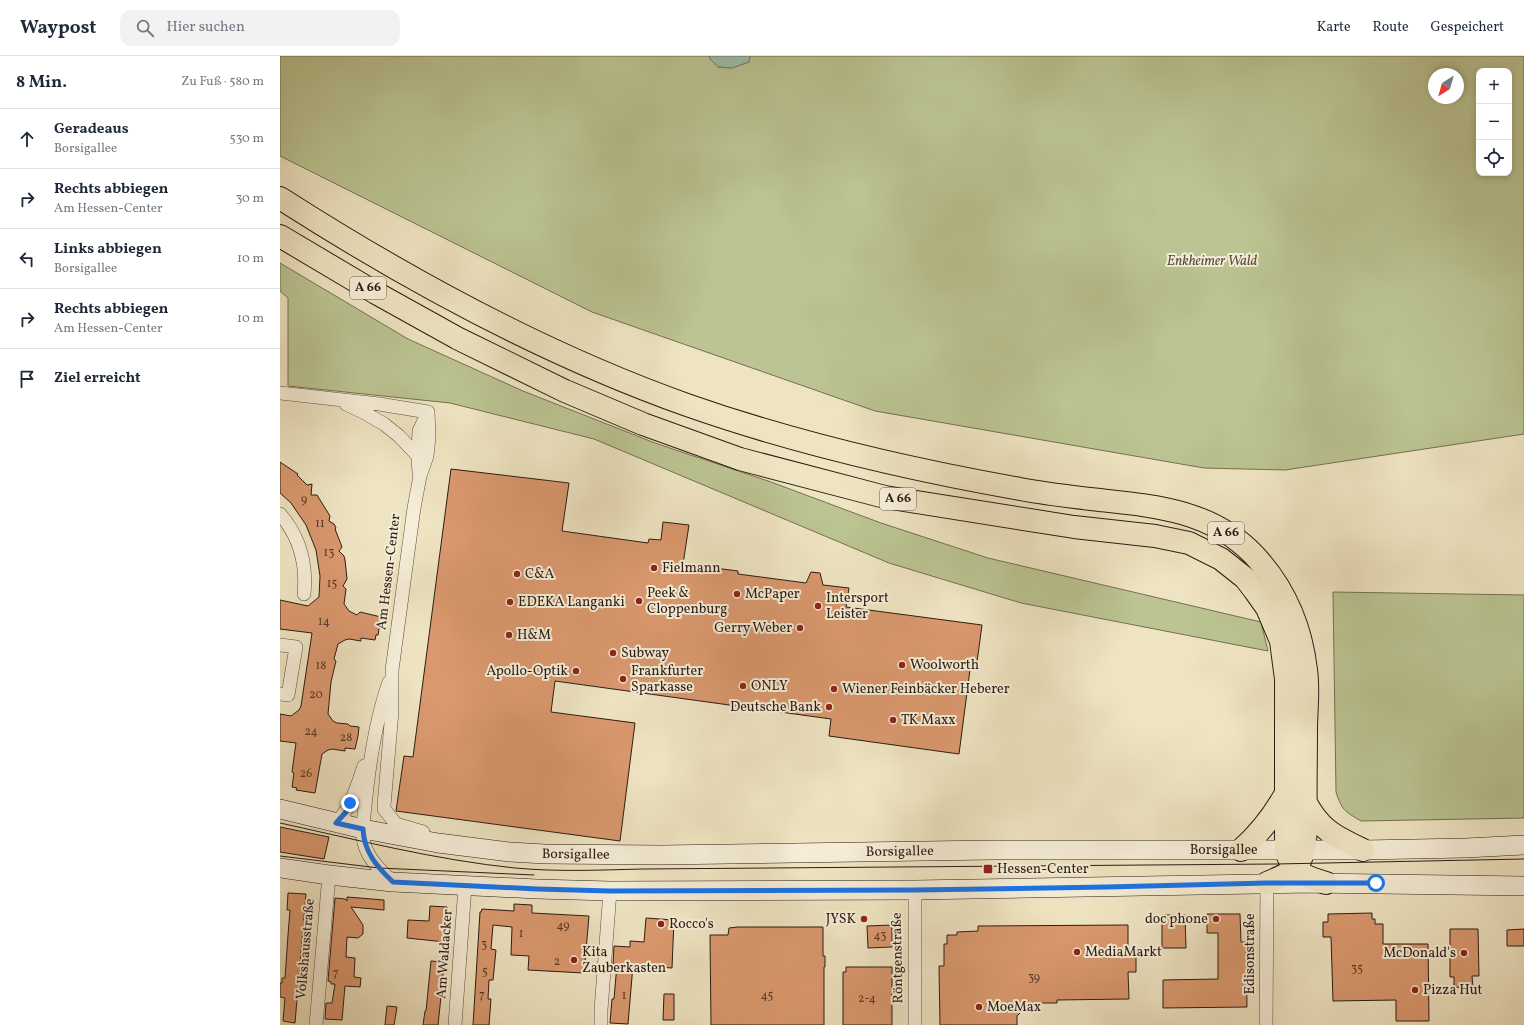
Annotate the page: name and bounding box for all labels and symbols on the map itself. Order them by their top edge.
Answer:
north arrow [1428,68,1464,104]
park label: Enkheimer Wald [1167,252,1258,271]
road number: A 66 [350,277,386,299]
road number: A 66 [880,488,916,510]
house number: 9 [301,492,307,508]
street label: Am Hessen-Center [372,513,406,631]
house number: 11 [315,516,325,532]
road number: A 66 [1208,522,1244,544]
house number: 13 [324,545,334,561]
place label: Fielmann [662,559,721,578]
marker: Fielmann [649,563,659,573]
place label: C&A [525,565,555,584]
marker: C&A [512,569,522,579]
house number: 15 [327,576,337,592]
place label: Peek & Cloppenburg [647,584,727,619]
place label: McPaper [745,585,800,604]
marker: McPaper [732,589,742,599]
place label: Intersport Leister [826,589,889,624]
place label: EDEKA Langanki [518,593,625,612]
marker: Peek & Cloppenburg [634,596,644,606]
marker: EDEKA Langanki [505,597,515,607]
marker: Intersport Leister [813,601,823,611]
house number: 14 [318,614,330,630]
place label: Gerry Weber [714,619,792,638]
marker: Gerry Weber [795,623,805,633]
place label: H&M [517,626,551,645]
marker: H&M [504,630,514,640]
place label: Subway [621,644,670,663]
marker: Subway [608,648,618,658]
place label: Woolworth [910,656,979,675]
house number: 18 [316,658,326,674]
marker: Woolworth [897,660,907,670]
place label: Apollo-Optik [486,662,568,681]
place label: Frankfurter Sparkasse [631,662,703,697]
marker: Apollo-Optik [571,666,581,676]
marker: Frankfurter Sparkasse [618,674,628,684]
place label: ONLY [751,677,788,696]
place label: Wiener Feinbäcker Heberer [842,680,1010,699]
marker: ONLY [738,681,748,691]
marker: Wiener Feinbäcker Heberer [829,684,839,694]
house number: 20 [309,687,323,703]
place label: Deutsche Bank [730,698,821,717]
marker: Deutsche Bank [824,702,834,712]
place label: TK Maxx [901,711,956,730]
marker: TK Maxx [888,715,898,725]
house number: 24 [304,724,318,740]
house number: 28 [340,730,352,746]
house number: 26 [300,766,312,782]
route end [341,794,359,812]
street label: Borsigallee [866,841,934,861]
street label: Borsigallee [1190,841,1258,860]
street label: Borsigallee [542,844,610,864]
place label: Hessen-Center [997,860,1089,879]
marker: Hessen-Center [982,863,994,875]
route start [1367,874,1385,892]
street label: Volkshausstraße [292,897,320,1000]
street label: Am Waldacker [432,909,458,999]
place label: JYSK [826,910,856,929]
place label: doc phone [1145,910,1208,929]
street label: Röntgenstraße [888,912,908,1004]
street label: Edisonstraße [1241,913,1260,995]
marker: JYSK [859,914,869,924]
marker: doc phone [1211,914,1221,924]
place label: Rocco's [669,915,714,934]
house number: 49 [556,918,570,934]
marker: Rocco's [656,919,666,929]
house number: 1 [519,926,523,942]
house number: 43 [874,928,886,944]
house number: 3 [481,937,487,953]
place label: Kita Zauberkasten [582,943,666,978]
place label: MediaMarkt [1085,943,1162,962]
place label: McDonald's [1383,944,1456,963]
marker: MediaMarkt [1072,947,1082,957]
marker: McDonald's [1459,948,1469,958]
house number: 2 [554,954,560,970]
marker: Kita Zauberkasten [569,955,579,965]
house number: 35 [1351,961,1363,977]
house number: 5 [482,964,488,980]
house number: 7 [333,965,339,981]
house number: 39 [1028,970,1040,986]
place label: Pizza Hut [1423,981,1483,1000]
marker: Pizza Hut [1410,985,1420,995]
house number: 7 [479,987,485,1003]
house number: 1 [622,988,626,1004]
house number: 45 [761,988,774,1004]
house number: 2-4 [858,991,876,1007]
place label: MoeMax [987,998,1041,1017]
marker: MoeMax [974,1002,984,1012]

